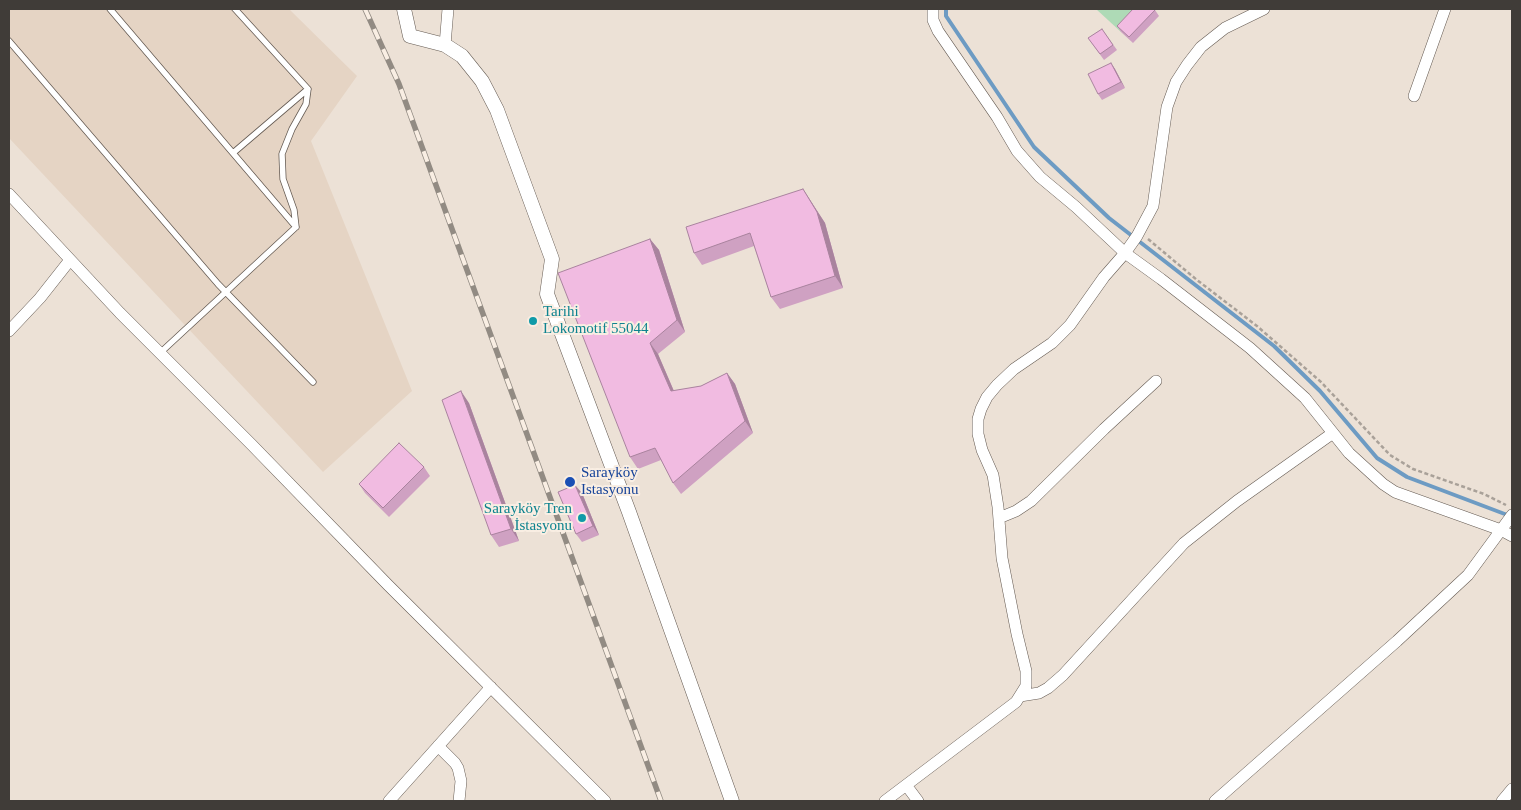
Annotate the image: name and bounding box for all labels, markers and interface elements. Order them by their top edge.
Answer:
place label: Tarihi Lokomotif 55044 [543,303,648,338]
marker: Tarihi Lokomotif 55044 [527,315,539,327]
place label: Sarayköy Istasyonu [581,464,638,499]
marker: Sarayköy Istasyonu [563,475,577,489]
place label: Sarayköy Tren İstasyonu [484,500,572,535]
marker: Sarayköy Tren İstasyonu [576,512,588,524]

